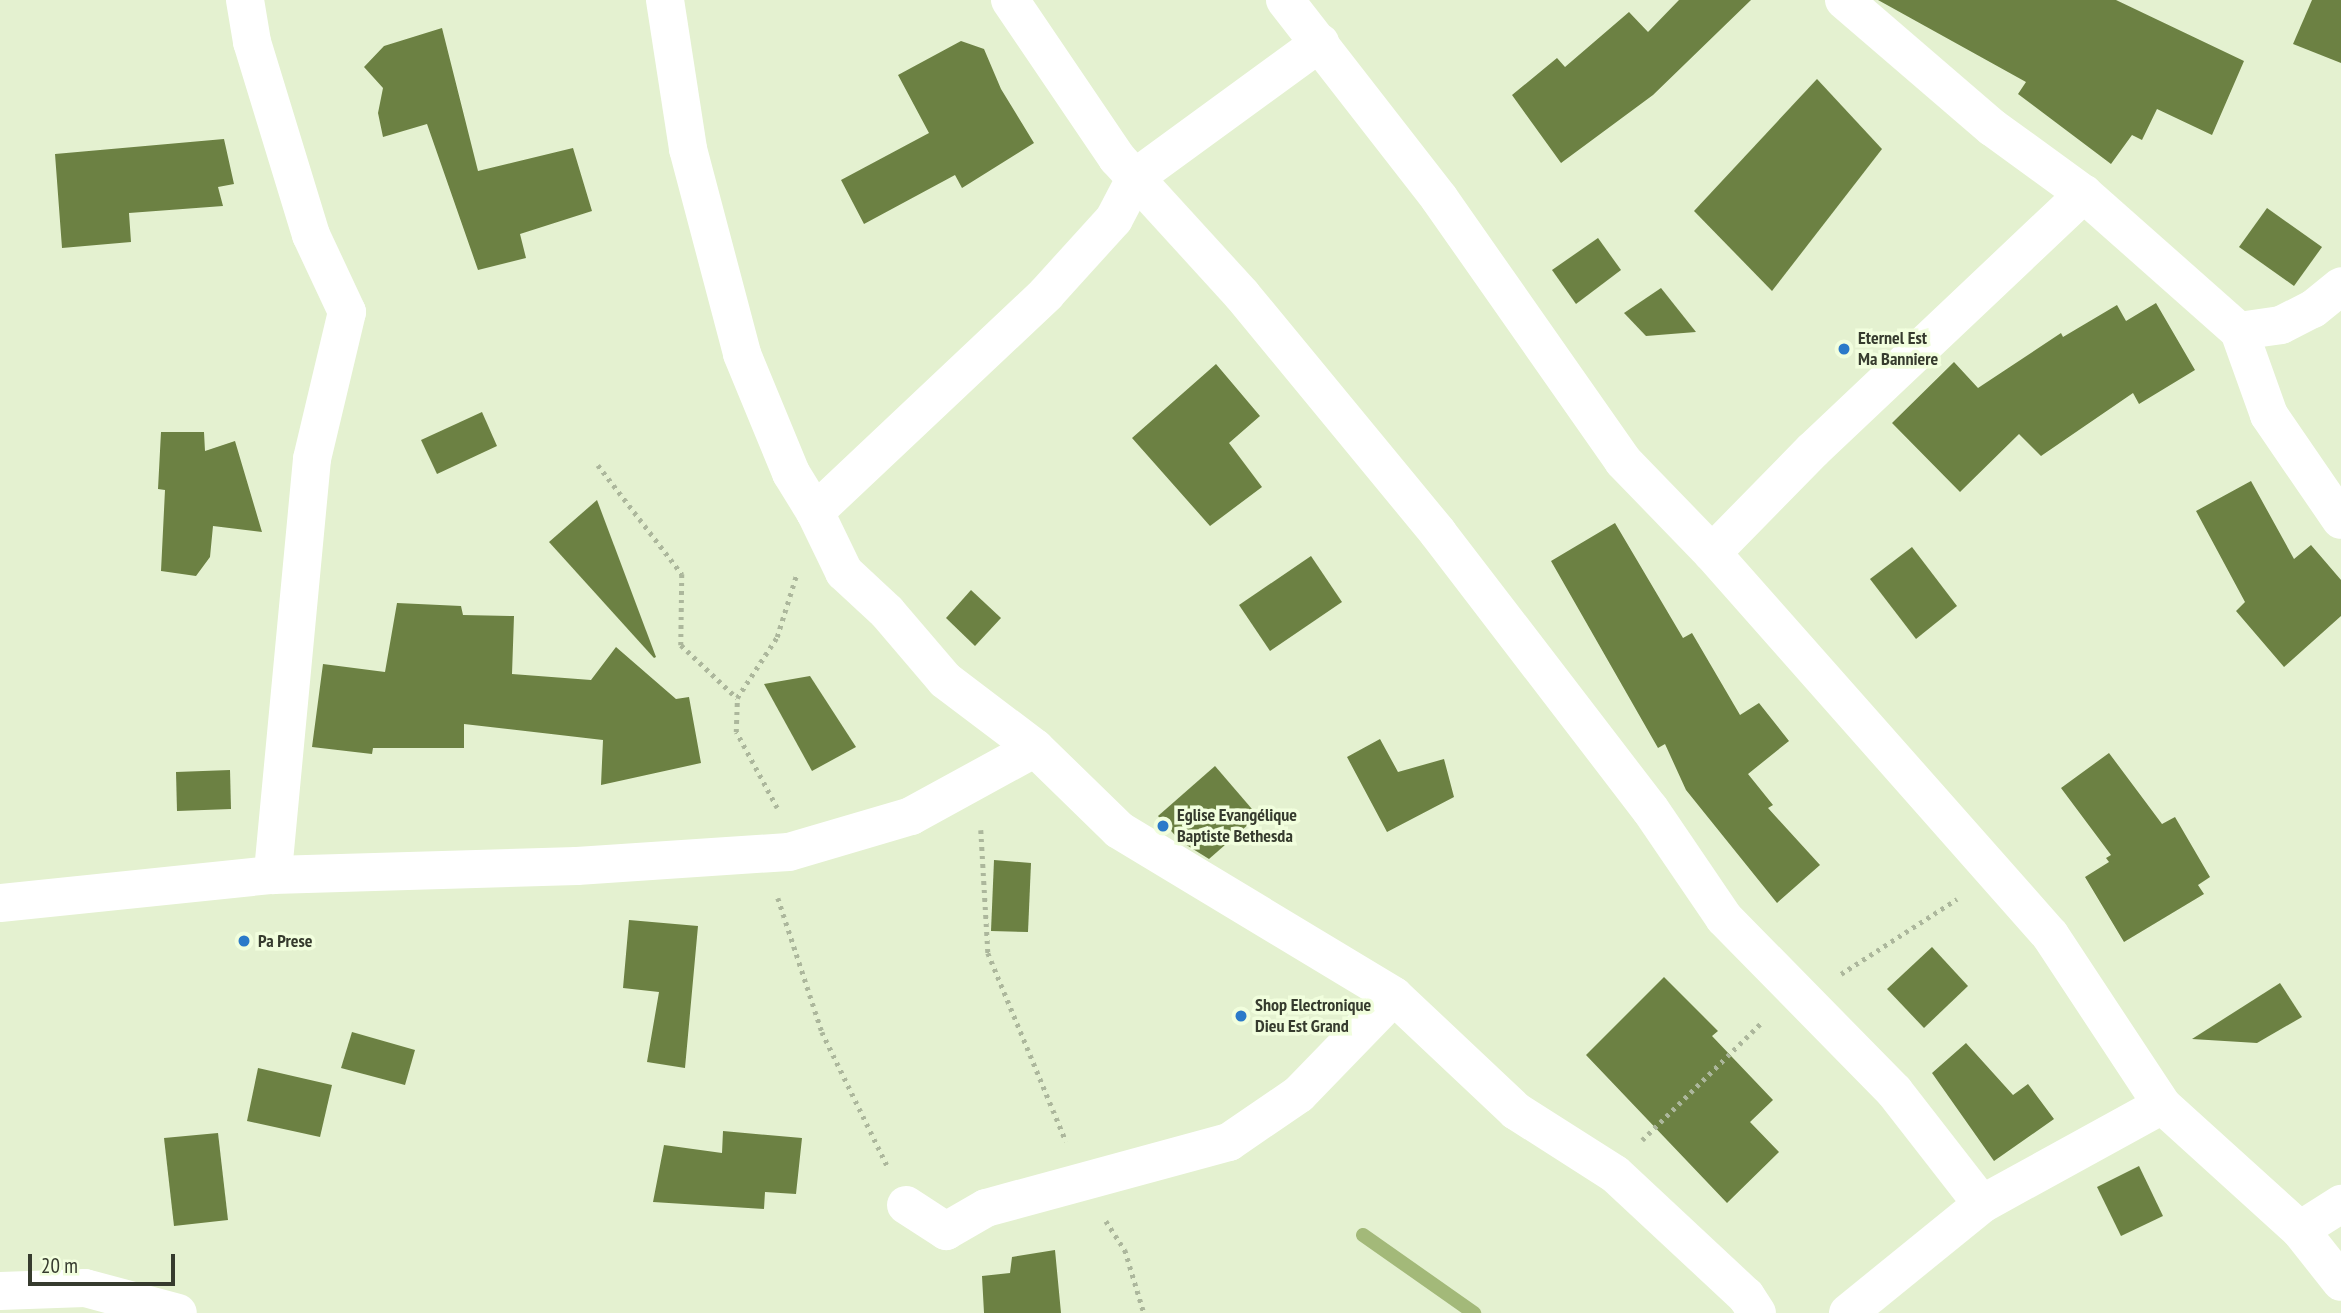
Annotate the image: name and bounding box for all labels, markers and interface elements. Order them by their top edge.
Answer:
place label: Eternel Est Ma Banniere [1858,328,1938,370]
marker: Eternel Est Ma Banniere [1836,341,1852,357]
place label: Eglise Evangélique Baptiste Bethesda [1177,805,1297,848]
marker: Eglise Evangélique Baptiste Bethesda [1155,818,1171,834]
place label: Pa Prese [258,930,312,952]
marker: Pa Prese [236,933,252,949]
place label: Shop Electronique Dieu Est Grand [1255,995,1371,1038]
marker: Shop Electronique Dieu Est Grand [1233,1008,1249,1024]
scale bar [32,1240,178,1284]
text: 20 m [41,1252,78,1279]

